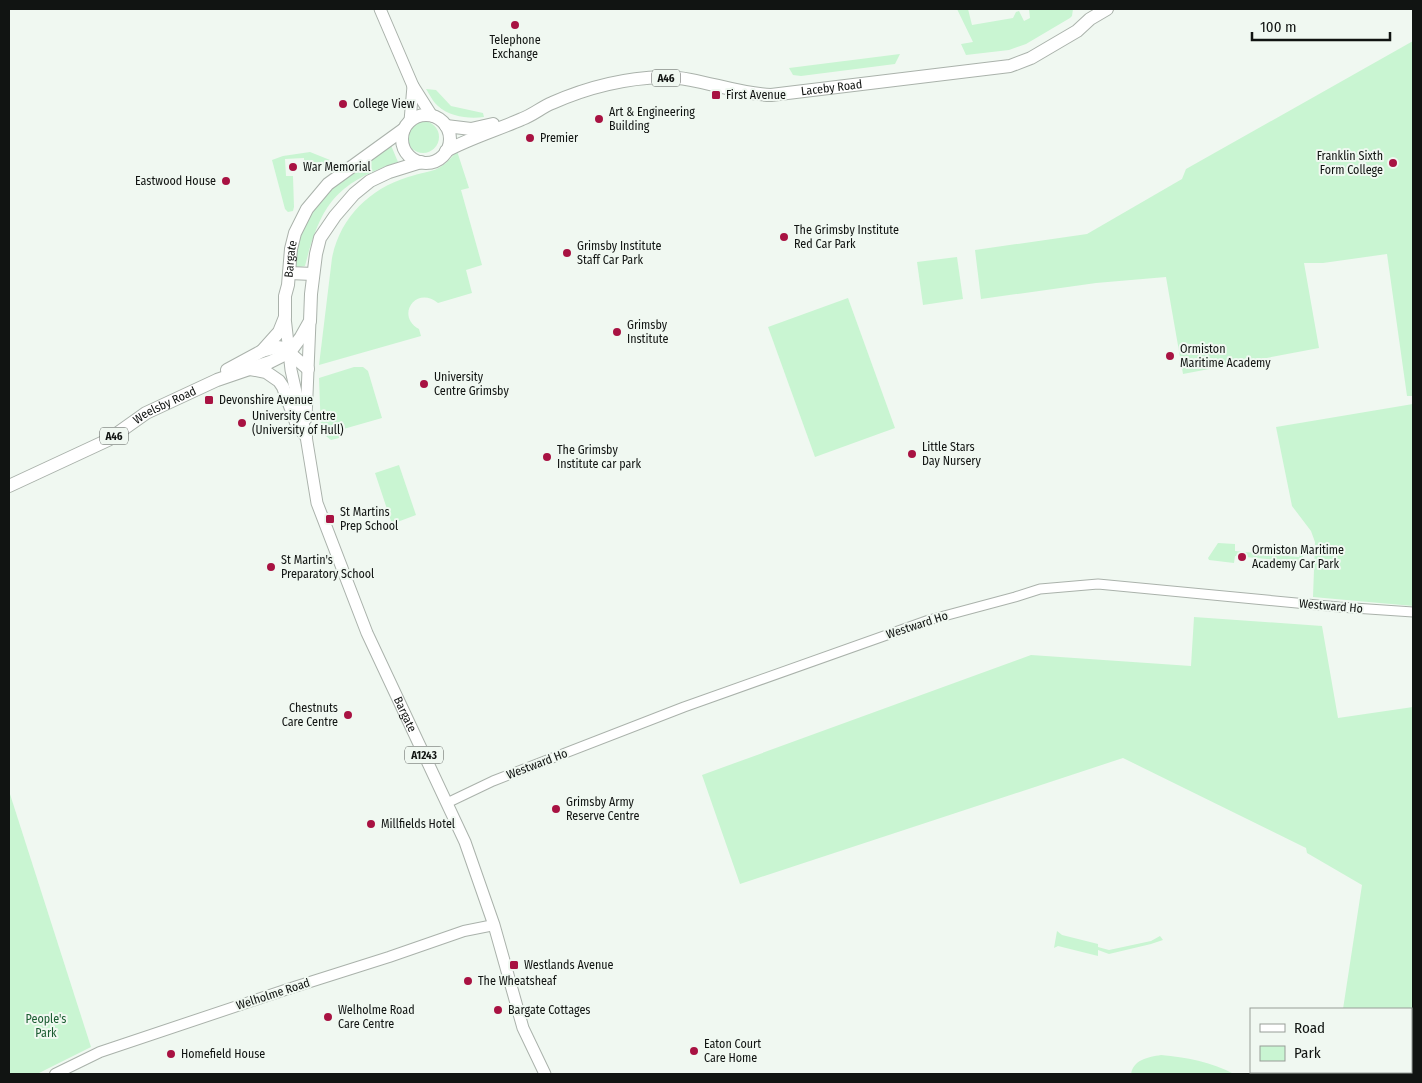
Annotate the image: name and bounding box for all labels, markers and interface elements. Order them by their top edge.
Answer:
scale bar [1252,10,1390,42]
text: 100 m [1260,18,1297,36]
marker: Telephone Exchange [509,19,521,31]
place label: Telephone Exchange [489,33,541,61]
road number: A46 [652,70,680,86]
street label: Laceby Road [800,77,863,98]
place label: First Avenue [726,88,786,102]
marker: First Avenue [710,89,722,101]
place label: College View [353,97,415,111]
marker: College View [337,98,349,110]
place label: Art & Engineering Building [609,105,695,133]
marker: Art & Engineering Building [593,113,605,125]
place label: Premier [540,131,579,145]
marker: Premier [524,132,536,144]
place label: Franklin Sixth Form College [1317,149,1383,177]
marker: Franklin Sixth Form College [1387,157,1399,169]
place label: War Memorial [303,160,371,174]
marker: War Memorial [287,161,299,173]
place label: Eastwood House [135,174,216,188]
marker: Eastwood House [220,175,232,187]
place label: The Grimsby Institute Red Car Park [794,223,899,251]
marker: The Grimsby Institute Red Car Park [778,231,790,243]
street label: Bargate [282,239,300,278]
place label: Grimsby Institute Staff Car Park [577,239,661,267]
marker: Grimsby Institute Staff Car Park [561,247,573,259]
place label: Grimsby Institute [627,318,668,346]
marker: Grimsby Institute [611,326,623,338]
place label: Ormiston Maritime Academy [1180,342,1271,370]
marker: Ormiston Maritime Academy [1164,350,1176,362]
place label: University Centre Grimsby [434,370,509,398]
marker: University Centre Grimsby [418,378,430,390]
street label: Weelsby Road [131,384,198,427]
place label: Devonshire Avenue [219,393,313,407]
marker: Devonshire Avenue [203,394,215,406]
place label: University Centre (University of Hull) [252,409,344,437]
marker: University Centre (University of Hull) [236,417,248,429]
road number: A46 [100,428,128,444]
place label: Little Stars Day Nursery [922,440,982,468]
place label: The Grimsby Institute car park [557,443,641,471]
marker: Little Stars Day Nursery [906,448,918,460]
marker: The Grimsby Institute car park [541,451,553,463]
place label: St Martins Prep School [340,505,398,533]
marker: St Martins Prep School [324,513,336,525]
place label: Ormiston Maritime Academy Car Park [1252,543,1344,571]
marker: Ormiston Maritime Academy Car Park [1236,551,1248,563]
place label: St Martin's Preparatory School [281,553,374,581]
marker: St Martin's Preparatory School [265,561,277,573]
street label: Westward Ho [1298,596,1364,616]
street label: Westward Ho [884,608,950,642]
street label: Bargate [391,694,419,734]
place label: Chestnuts Care Centre [282,701,338,729]
marker: Chestnuts Care Centre [342,709,354,721]
road number: A1243 [405,746,443,764]
street label: Westward Ho [505,746,569,782]
place label: Grimsby Army Reserve Centre [566,795,639,823]
marker: Grimsby Army Reserve Centre [550,803,562,815]
place label: Millfields Hotel [381,817,455,831]
marker: Millfields Hotel [365,818,377,830]
place label: Westlands Avenue [524,958,614,972]
marker: Westlands Avenue [508,959,520,971]
place label: The Wheatsheaf [478,974,558,988]
marker: The Wheatsheaf [462,975,474,987]
street label: Welholme Road [234,976,312,1012]
place label: Welholme Road Care Centre [338,1003,415,1031]
place label: Bargate Cottages [508,1003,590,1017]
marker: Bargate Cottages [492,1004,504,1016]
legend [1250,1008,1412,1073]
marker: Welholme Road Care Centre [322,1011,334,1023]
park label: People's Park [26,1012,66,1040]
text: Road [1294,1019,1325,1037]
place label: Eaton Court Care Home [704,1037,761,1065]
text: Park [1294,1044,1321,1062]
marker: Eaton Court Care Home [688,1045,700,1057]
place label: Homefield House [181,1047,265,1061]
marker: Homefield House [165,1048,177,1060]

